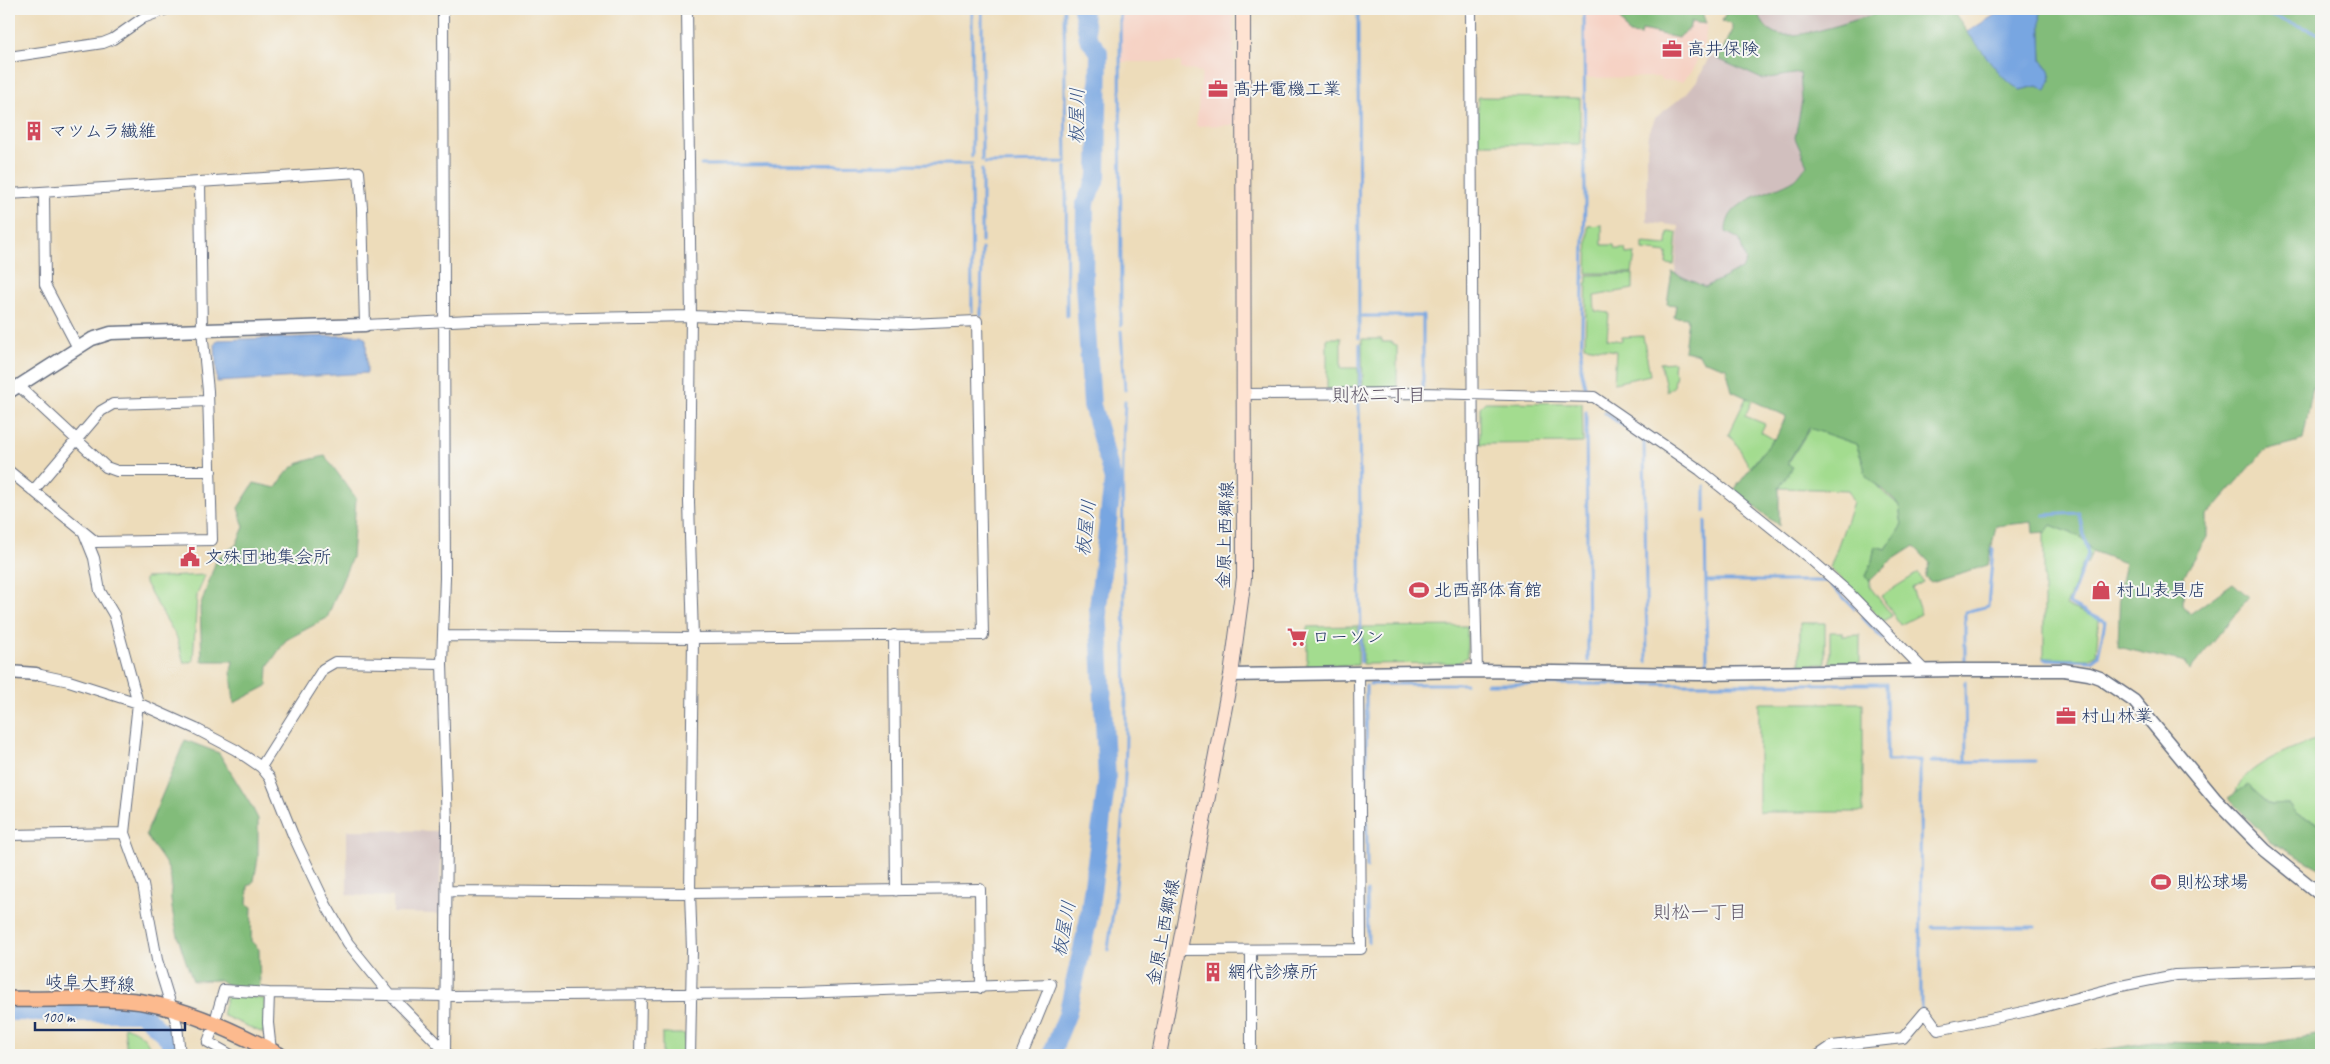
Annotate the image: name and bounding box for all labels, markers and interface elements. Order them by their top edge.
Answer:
office icon: 高井保険 [1661,38,1683,60]
place label: 高井保険 [1687,38,1759,60]
office icon: 髙井電機工業 [1207,78,1229,100]
place label: 髙井電機工業 [1233,78,1341,100]
water label: 板屋川 [1065,87,1089,145]
building icon: マツムラ繊維 [23,120,45,142]
place label: マツムラ繊維 [49,120,156,142]
district label: 則松二丁目 [1331,383,1427,407]
street label: 金原上西郷線 [1212,481,1238,589]
water label: 板屋川 [1071,498,1101,558]
public building icon: 文殊団地集会所 [179,546,201,568]
place label: 文殊団地集会所 [205,546,331,568]
sports icon: 北西部体育館 [1408,579,1430,601]
place label: 北西部体育館 [1434,579,1542,601]
shop icon: 村山表具店 [2090,579,2112,601]
place label: 村山表具店 [2116,579,2206,601]
supermarket icon: ローソン [1286,626,1308,648]
place label: ローソン [1312,626,1384,648]
office icon: 村山林業 [2055,705,2077,727]
place label: 村山林業 [2081,705,2153,727]
sports icon: 則松球場 [2150,871,2172,893]
place label: 則松球場 [2176,871,2248,893]
street label: 金原上西郷線 [1142,877,1184,987]
water label: 板屋川 [1047,899,1081,959]
district label: 則松一丁目 [1652,900,1748,924]
building icon: 網代診療所 [1202,961,1224,983]
place label: 網代診療所 [1228,961,1318,983]
street label: 岐阜大野線 [45,970,135,996]
scale bar [35,999,185,1031]
text: 100 m [42,1008,76,1027]

